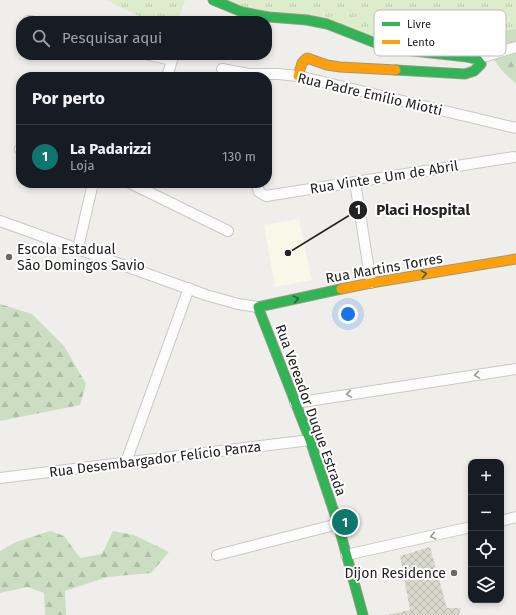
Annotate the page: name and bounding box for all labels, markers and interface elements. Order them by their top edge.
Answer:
legend [374,10,506,56]
search box [16,16,272,60]
text: Livre [407,18,431,31]
icon: search [30,27,52,49]
text: Pesquisar aqui [62,29,162,47]
text: Lento [407,36,435,49]
street label: Rua Padre Emílio Miotti [296,70,444,119]
text: Por perto [32,88,105,109]
text: La Padarizzi [70,140,151,158]
text: 1 [42,149,48,164]
text: 130 m [222,149,256,164]
street label: Rua Vinte e Um de Abril [309,157,459,198]
text: Loja [70,158,94,173]
callout: Placi Hospital [348,197,477,224]
text: Placi Hospital [376,201,470,219]
text: 1 [355,203,361,217]
place label: Escola Estadual São Domingos Savio [17,241,145,274]
street label: Rua Martins Torres [324,250,444,287]
marker: Escola Estadual São Domingos Savio [4,252,14,262]
one-way arrow [421,270,427,279]
one-way arrow [293,295,299,303]
your location [338,304,358,324]
street label: Rua Vereador Duque Estrada [272,322,350,498]
one-way arrow [474,370,481,379]
one-way arrow [346,390,352,398]
street label: Rua Desembargador Felício Panza [48,438,262,481]
map controls [468,459,504,603]
button: + [468,459,504,495]
button: − [468,495,504,531]
pin: 1 [332,507,358,537]
one-way arrow [430,531,436,539]
button: locate [468,531,504,567]
place label: Dijon Residence [344,565,446,582]
button: layers [468,567,504,603]
marker: Dijon Residence [449,568,459,578]

